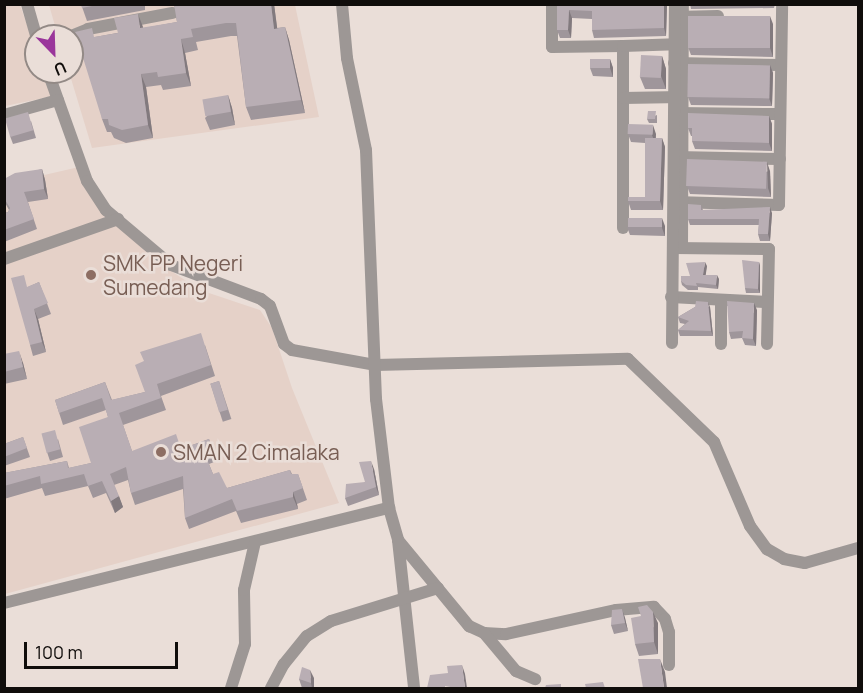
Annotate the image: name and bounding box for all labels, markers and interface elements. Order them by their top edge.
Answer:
north arrow [24,24,84,84]
text: U [51,56,70,81]
place label: SMK PP Negeri Sumedang [103,250,244,300]
marker: SMK PP Negeri Sumedang [84,268,98,282]
place label: SMAN 2 Cimalaka [173,439,340,465]
marker: SMAN 2 Cimalaka [154,445,168,459]
scale bar [27,630,182,668]
text: 100 m [35,640,83,664]

